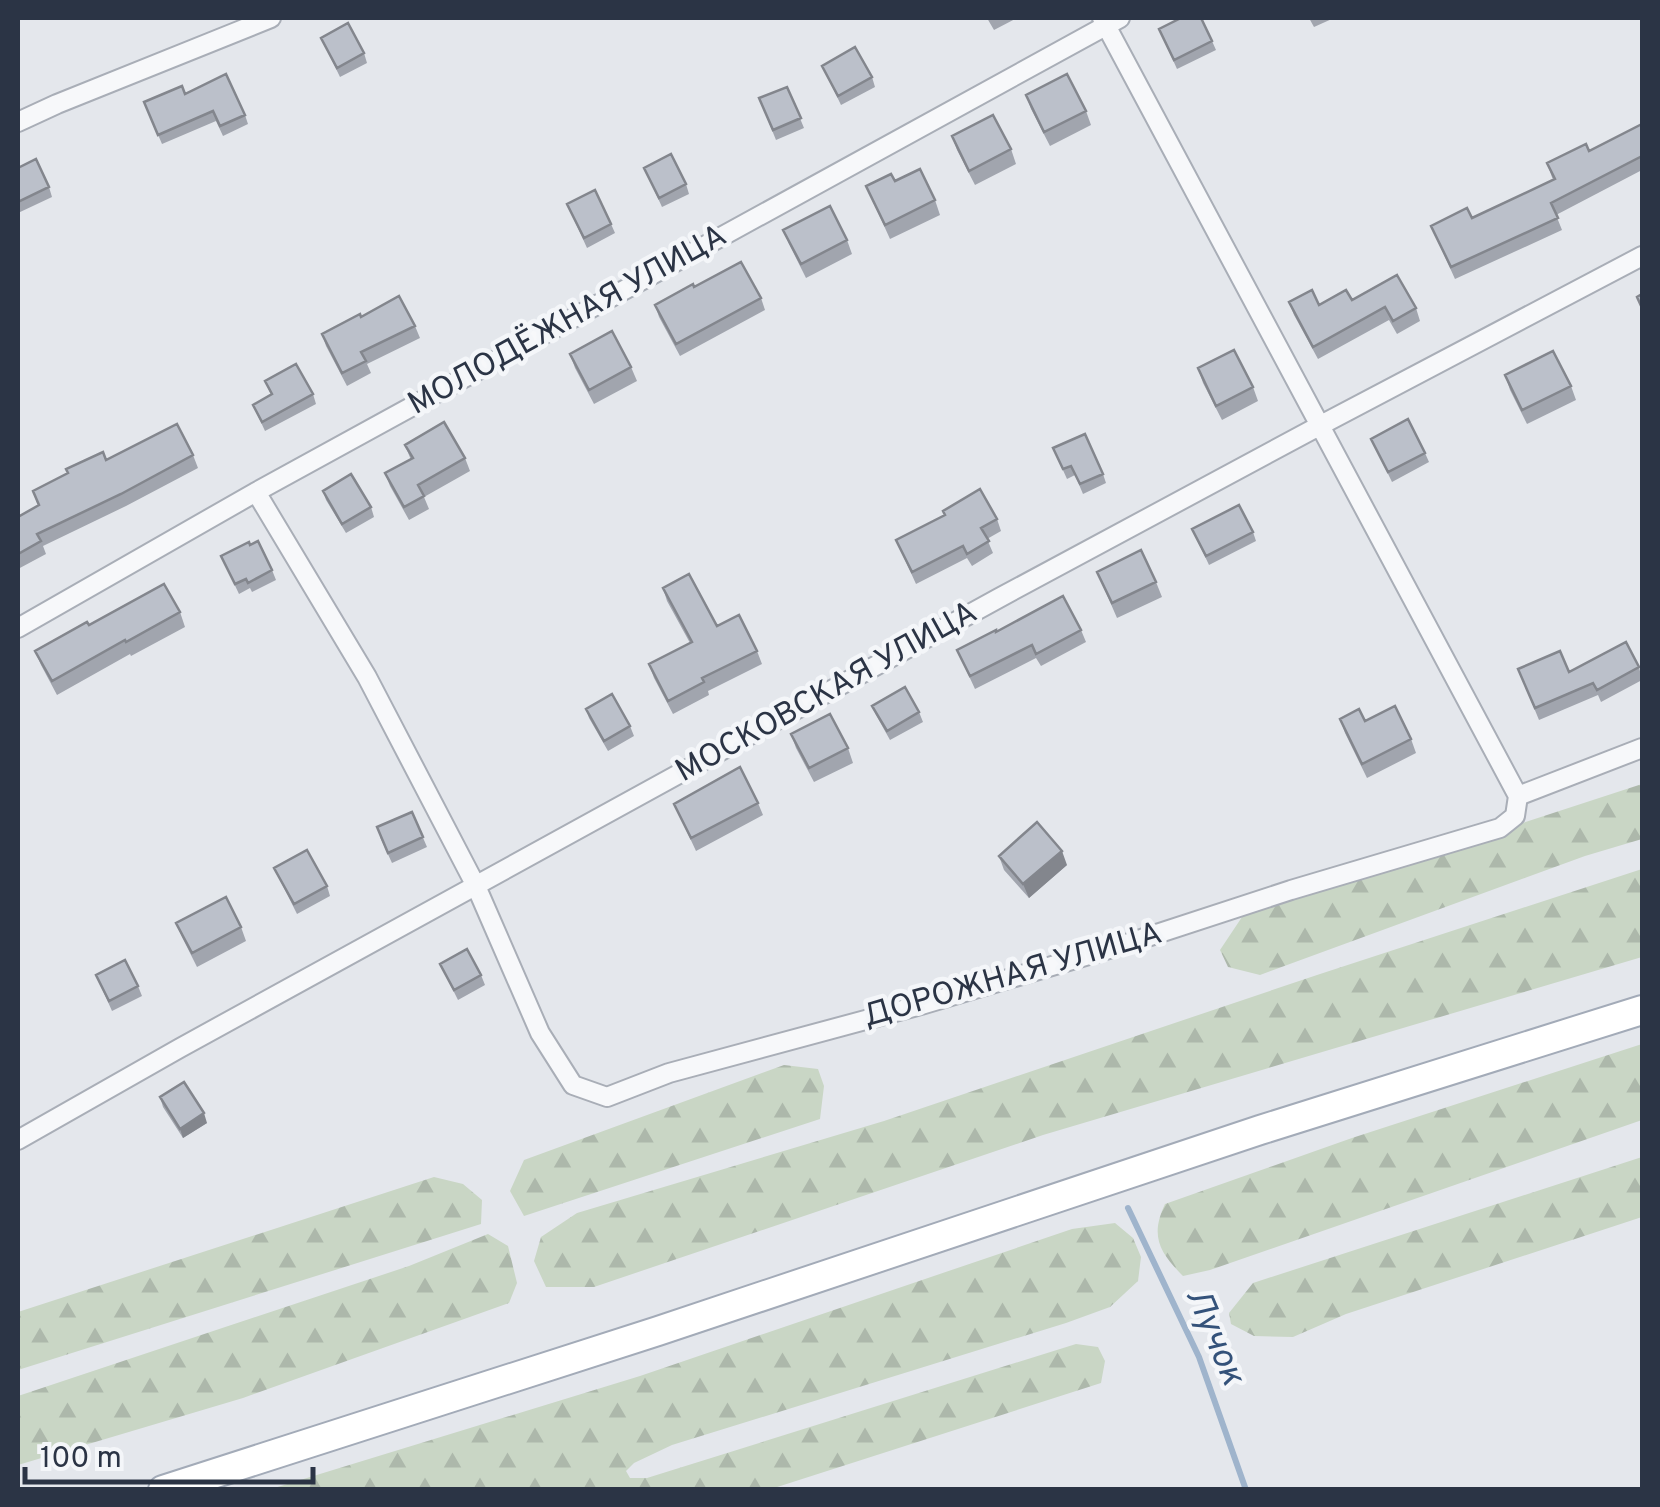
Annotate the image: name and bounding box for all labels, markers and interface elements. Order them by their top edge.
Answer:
street label: МОЛОДЁЖНАЯ УЛИЦА [401,215,734,425]
street label: МОСКОВСКАЯ УЛИЦА [669,593,985,793]
street label: ДОРОЖНАЯ УЛИЦА [859,914,1167,1038]
water label: Лучок [1174,1282,1255,1393]
scale bar [25,1422,312,1484]
text: 100 m [40,1441,122,1478]

